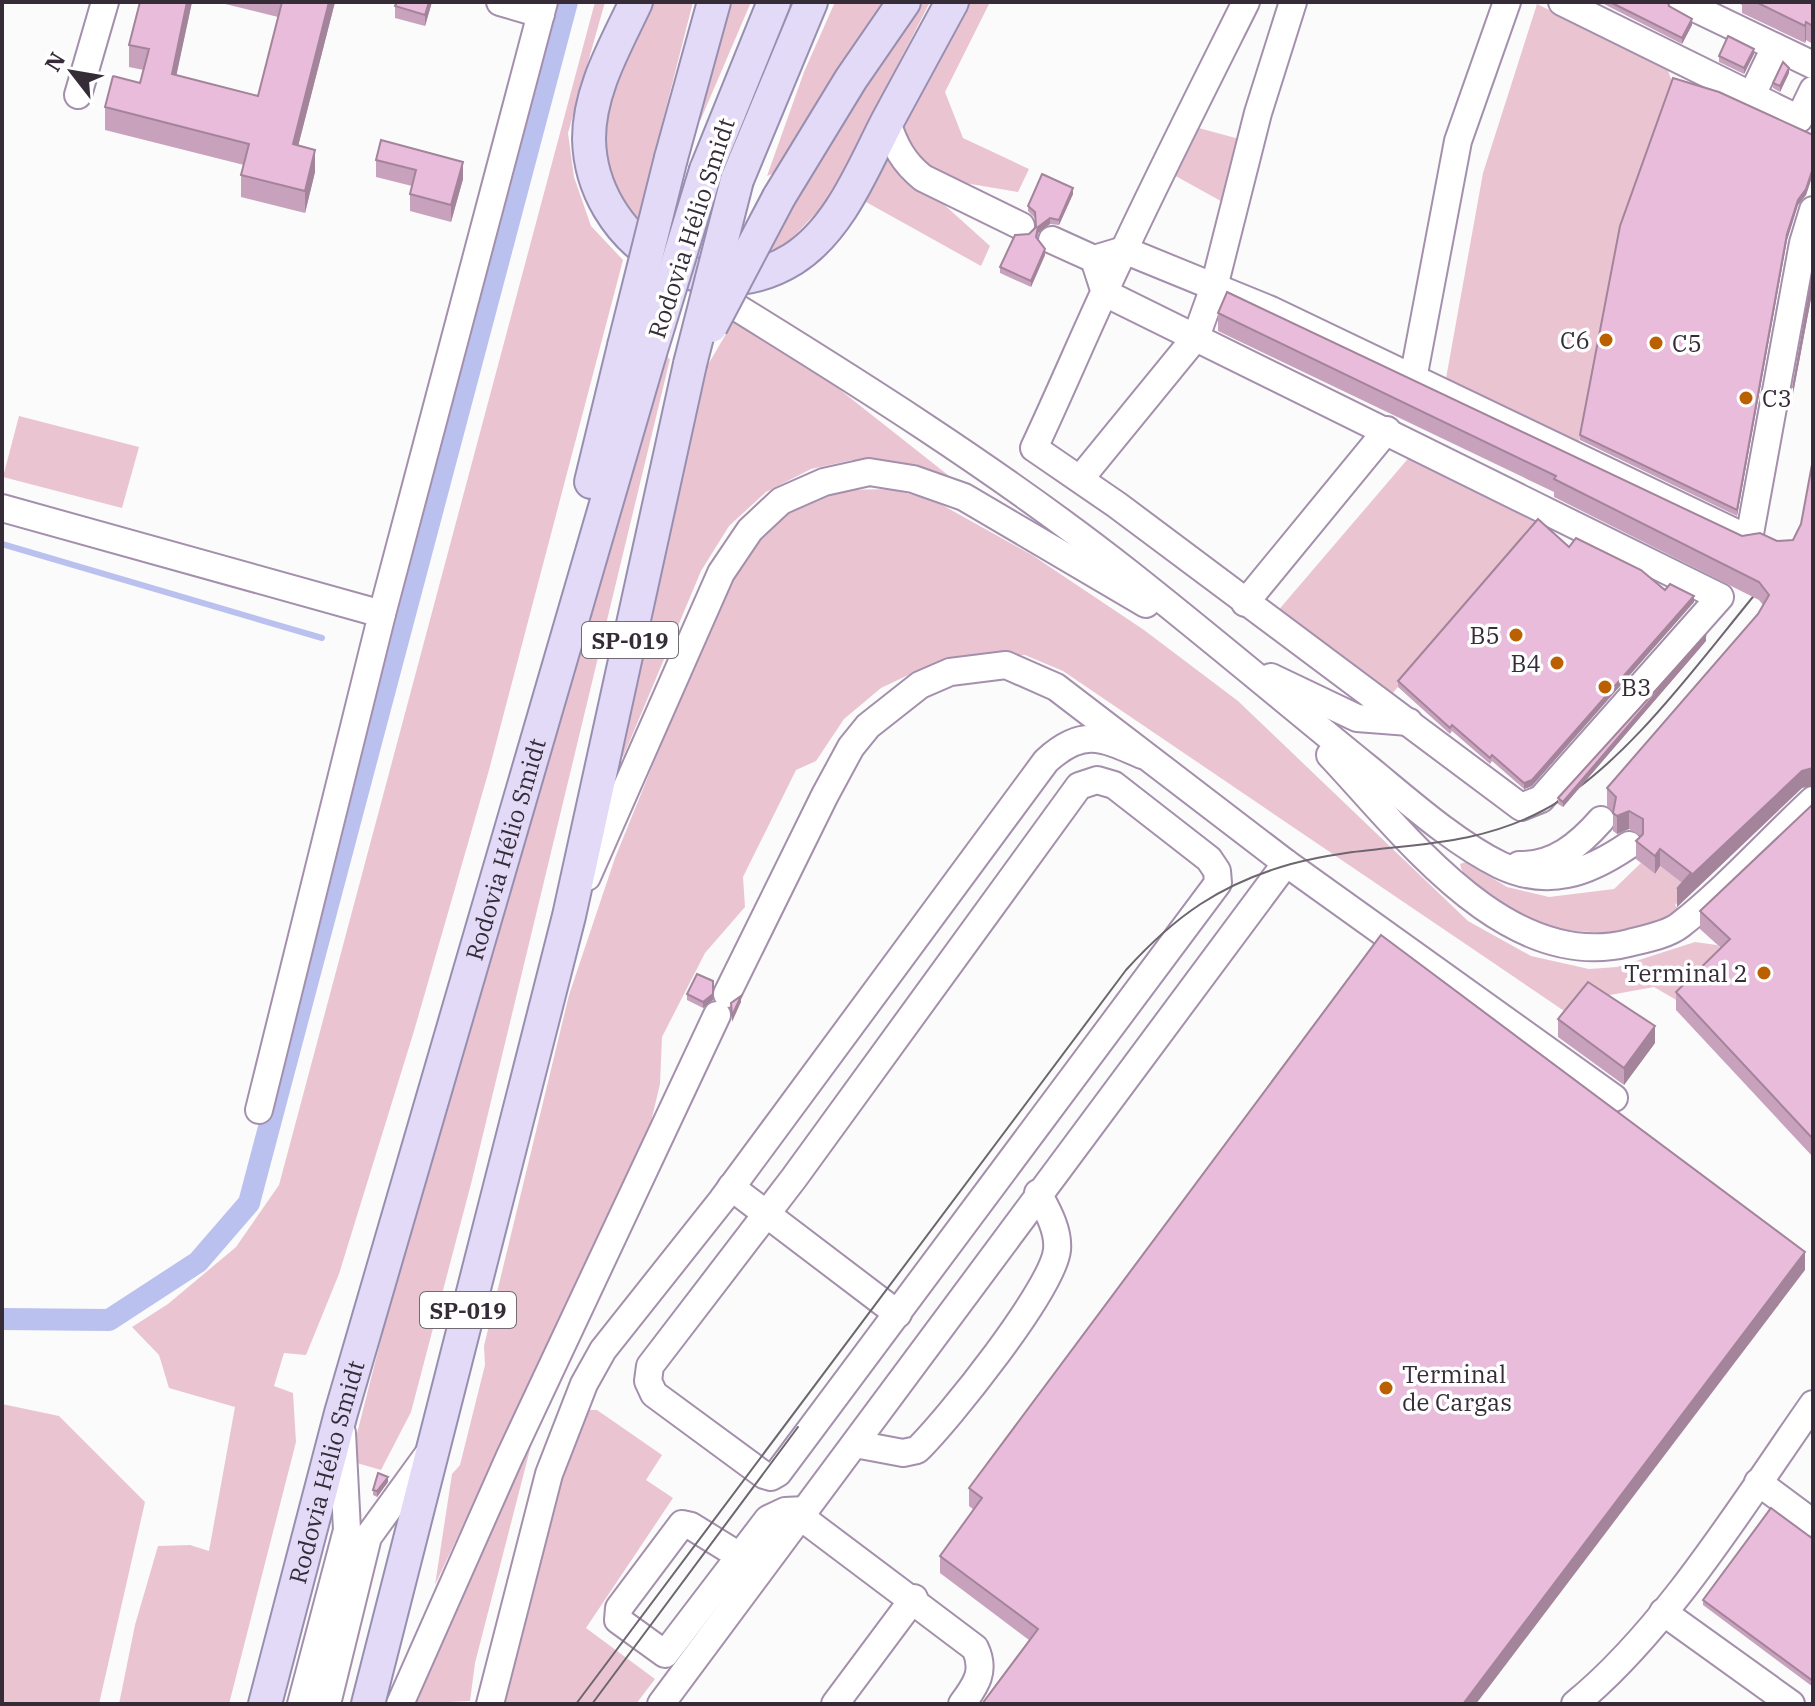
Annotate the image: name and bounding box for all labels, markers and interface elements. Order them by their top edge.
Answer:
north arrow [32,32,112,112]
text: N [38,47,71,76]
street label: Rodovia Hélio Smidt [640,114,742,342]
place label: C6 [1560,324,1590,356]
place label: C5 [1672,327,1702,359]
marker: C6 [1597,331,1615,349]
marker: C5 [1647,334,1665,352]
place label: C3 [1762,382,1792,414]
marker: C3 [1737,389,1755,407]
place label: B5 [1470,619,1500,651]
road number: SP-019 [582,622,678,658]
marker: B5 [1507,626,1525,644]
place label: B4 [1511,647,1541,679]
marker: B4 [1548,654,1566,672]
place label: B3 [1621,671,1651,703]
marker: B3 [1596,678,1614,696]
street label: Rodovia Hélio Smidt [458,734,553,964]
place label: Terminal 2 [1624,957,1748,989]
marker: Terminal 2 [1755,964,1773,982]
road number: SP-019 [420,1292,516,1328]
street label: Rodovia Hélio Smidt [281,1357,372,1587]
place label: Terminal de Cargas [1402,1358,1512,1418]
marker: Terminal de Cargas [1377,1379,1395,1397]

